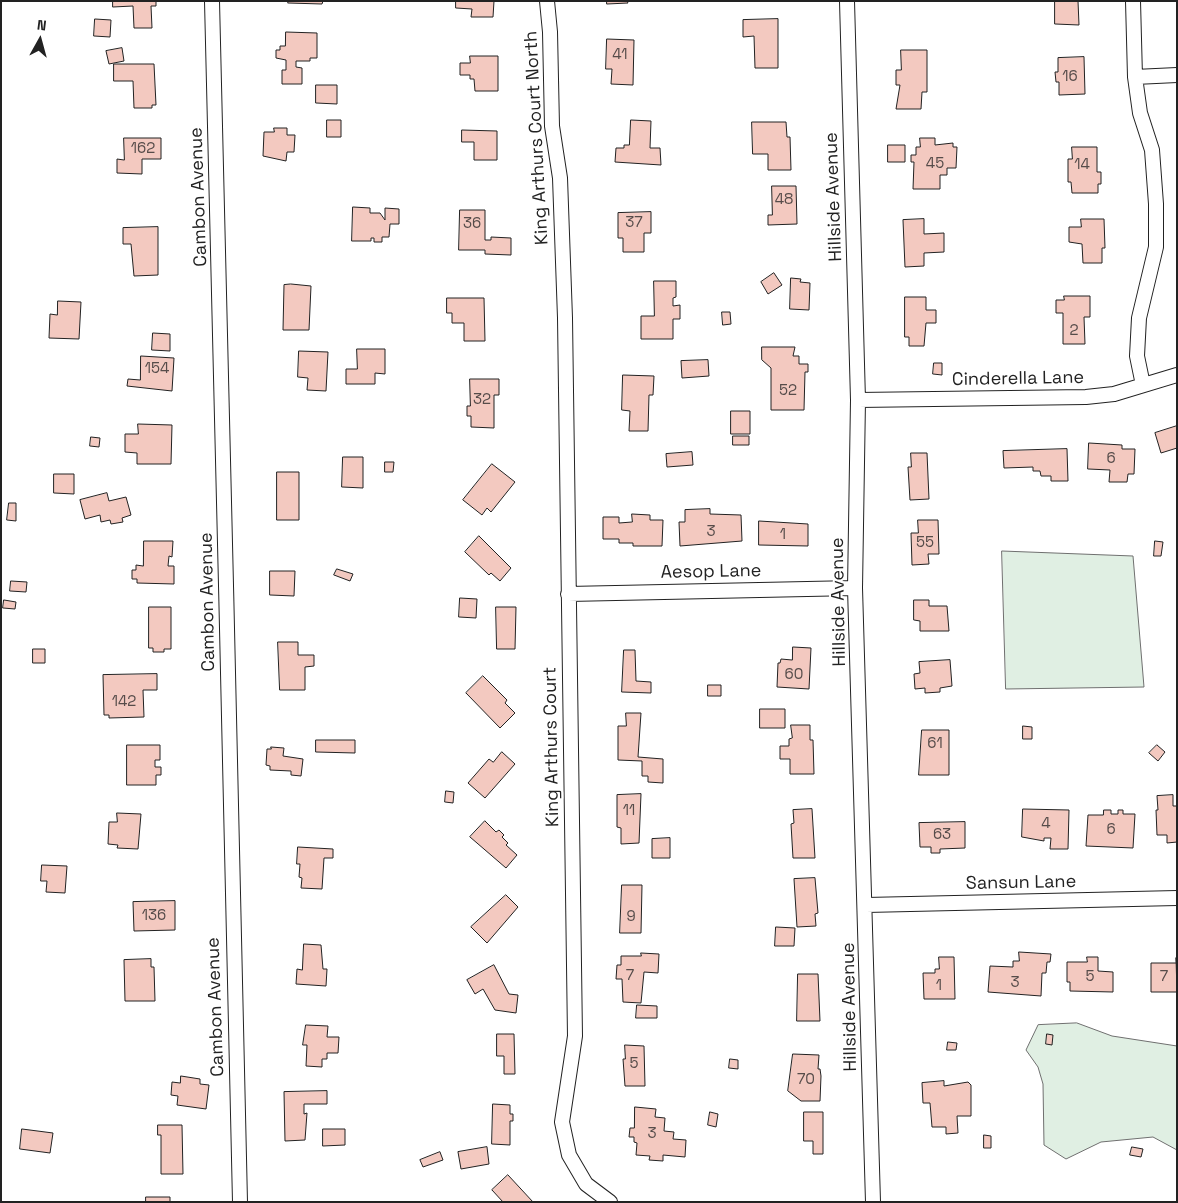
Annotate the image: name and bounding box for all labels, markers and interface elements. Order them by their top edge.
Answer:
north arrow [15,15,65,65]
text: N [36,16,48,35]
street label: King Arthurs Court North [521,30,553,246]
house number: 41 [612,46,628,64]
house number: 16 [1062,68,1078,86]
street label: Cambon Avenue [186,127,212,267]
street label: Hillside Avenue [821,132,847,262]
house number: 162 [131,140,155,158]
house number: 45 [926,155,944,173]
house number: 14 [1074,156,1090,174]
house number: 48 [775,191,793,209]
house number: 37 [625,214,643,232]
house number: 36 [463,215,481,233]
house number: 2 [1069,322,1079,340]
house number: 154 [145,360,169,378]
street label: Cinderella Lane [952,367,1084,391]
house number: 52 [779,382,797,400]
house number: 32 [473,391,491,409]
house number: 6 [1106,450,1116,468]
house number: 3 [706,523,716,541]
house number: 1 [780,526,786,544]
street label: Cambon Avenue [196,532,220,672]
house number: 55 [916,534,934,552]
street label: Hillside Avenue [827,537,851,667]
street label: Aesop Lane [660,560,762,584]
house number: 60 [785,666,803,684]
street label: King Arthurs Court [540,667,564,827]
house number: 142 [112,693,136,711]
house number: 61 [927,735,943,753]
house number: 11 [623,802,635,820]
house number: 4 [1041,815,1051,833]
house number: 6 [1106,821,1116,839]
house number: 63 [933,826,951,844]
street label: Sansun Lane [966,871,1076,895]
house number: 136 [142,907,166,925]
house number: 9 [626,908,636,926]
street label: Cambon Avenue [203,937,229,1077]
street label: Hillside Avenue [838,942,862,1072]
house number: 7 [626,967,634,985]
house number: 5 [1086,968,1094,986]
house number: 7 [1160,968,1168,986]
house number: 3 [1010,974,1020,992]
house number: 1 [936,977,942,995]
house number: 5 [630,1055,638,1073]
house number: 70 [797,1071,815,1089]
house number: 3 [647,1125,657,1143]

